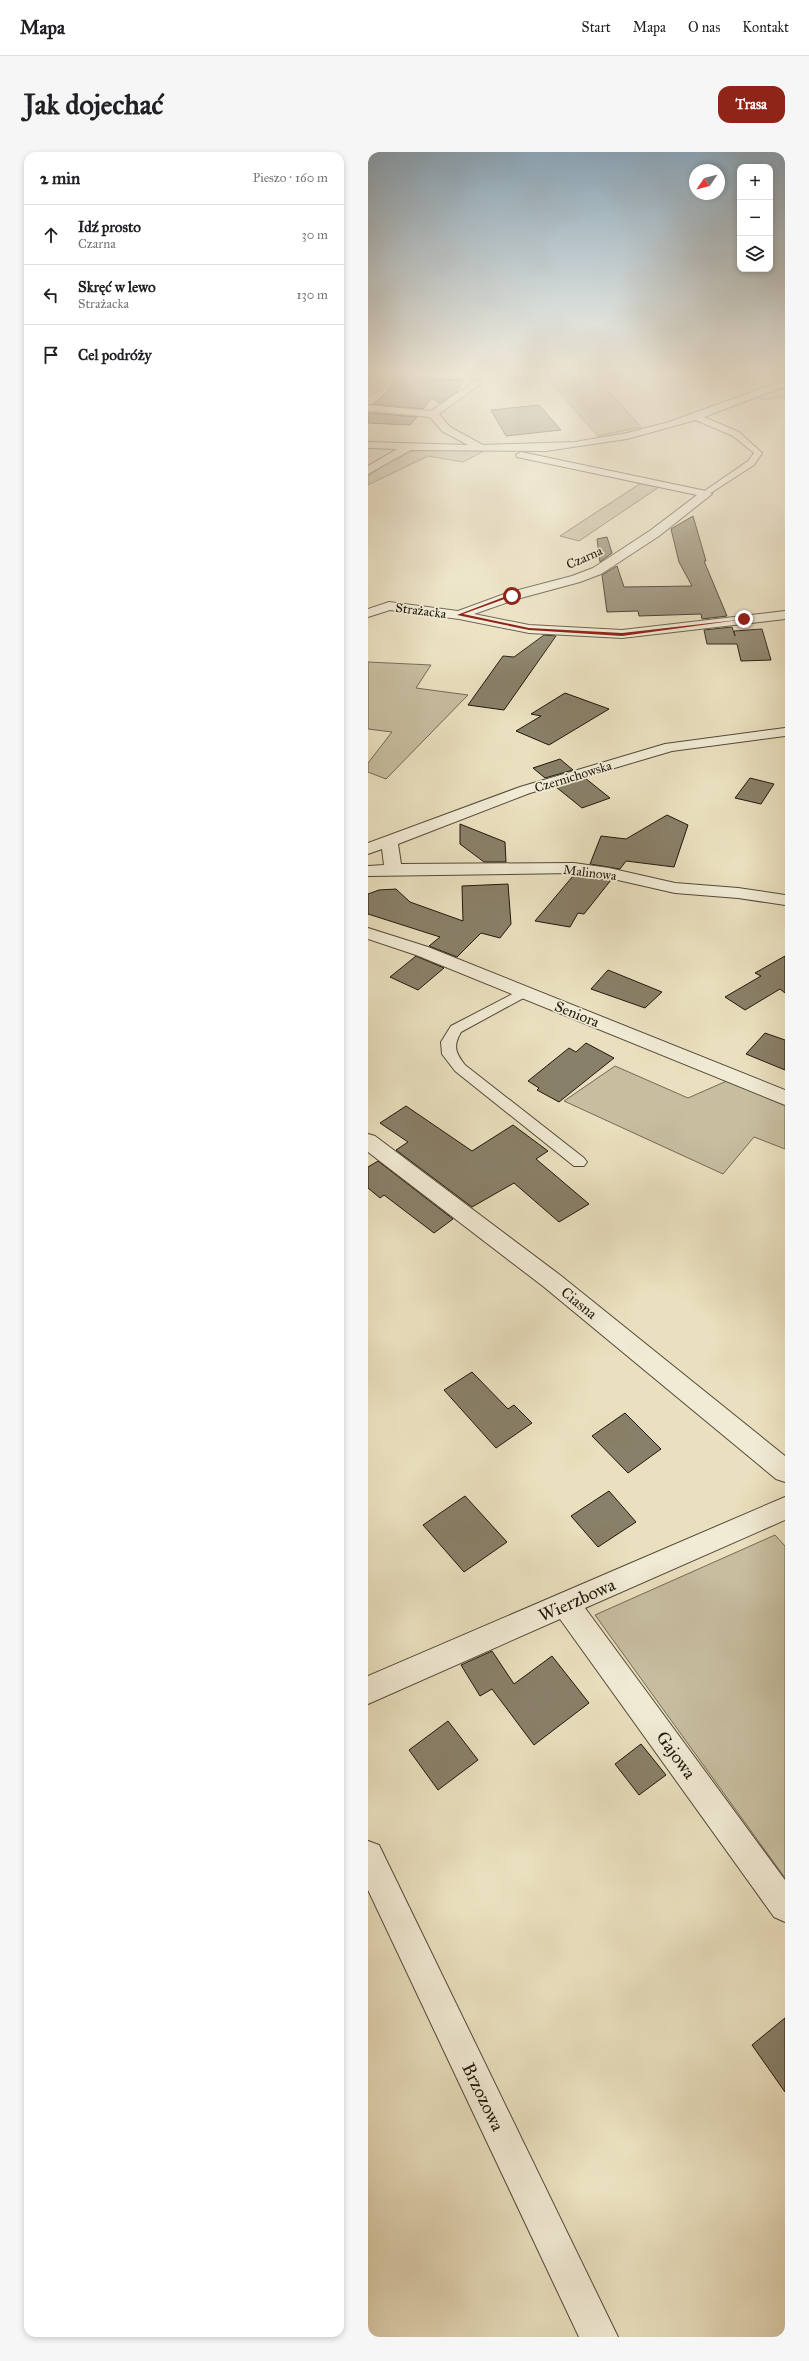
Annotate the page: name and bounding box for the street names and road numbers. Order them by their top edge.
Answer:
street label: Czarna [564,543,605,573]
street label: Strażacka [395,600,448,622]
street label: Czernichowska [533,758,614,796]
street label: Malinowa [562,862,618,884]
street label: Seniora [552,997,603,1031]
street label: Ciasna [558,1283,601,1323]
street label: Wierzbowa [535,1573,619,1627]
street label: Gajowa [651,1727,701,1783]
street label: Brzozowa [457,2059,509,2135]

